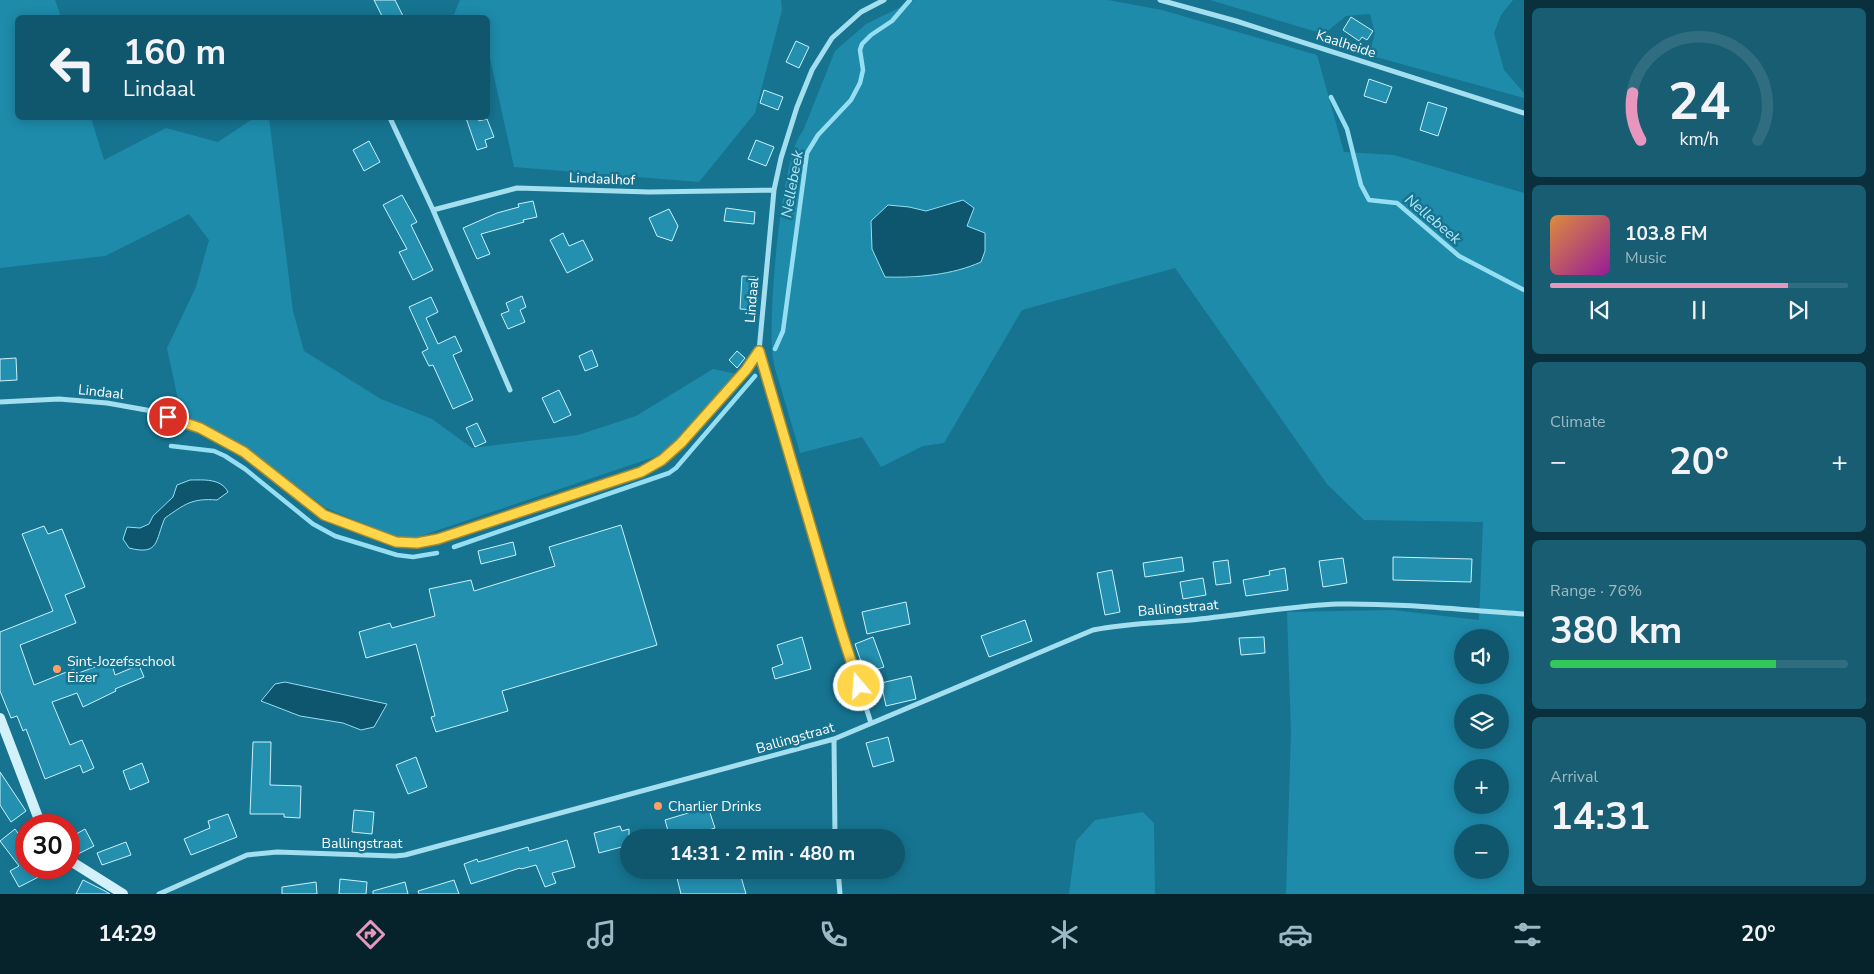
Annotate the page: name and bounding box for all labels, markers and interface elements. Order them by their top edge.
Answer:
street label: Kaalheide [1314,25,1378,63]
text: 160 m [123,29,226,76]
icon: left [40,35,105,100]
text: 24 [1668,66,1730,137]
text: Lindaal [123,74,195,104]
text: km/h [1679,127,1719,151]
water label: Nellebeek [776,148,808,219]
street label: Lindaalhof [569,168,636,190]
water label: Nellebeek [1401,189,1466,249]
text: 103.8 FM [1625,221,1708,247]
text: Music [1625,247,1666,269]
street label: Lindaal [741,275,764,324]
icon: previous [1586,296,1614,324]
icon: pause [1685,296,1713,324]
icon: next [1784,296,1812,324]
street label: Lindaal [77,380,126,404]
pin [147,396,189,438]
icon: arrive [154,403,182,431]
text: Climate [1550,411,1605,433]
text: 20° [1669,436,1729,487]
text: − [1550,443,1567,481]
text: + [1831,443,1848,481]
text: Range · 76% [1550,580,1642,602]
street label: Ballingstraat [1137,595,1219,621]
text: 380 km [1550,605,1682,656]
map controls [1454,629,1509,879]
button: sound [1454,629,1509,684]
place label: Sint-Jozefsschool Eizer [67,652,176,687]
position arrow [832,659,884,711]
marker: Sint-Jozefsschool Eizer [51,663,63,675]
button: layers [1454,694,1509,749]
street label: Ballingstraat [754,718,837,758]
button: + [1454,759,1509,814]
text: Arrival [1550,766,1598,788]
text: 14:31 [1550,791,1651,842]
place label: Charlier Drinks [668,797,762,816]
marker: Charlier Drinks [652,800,664,812]
speed limit sign: 30 [15,814,80,879]
button: − [1454,824,1509,879]
street label: Ballingstraat [322,834,403,853]
text: 14:31 · 2 min · 480 m [670,841,855,867]
icon: directions [353,917,388,952]
icon: music [584,917,619,952]
icon: phone [816,917,851,952]
icon: climate [1047,917,1082,952]
icon: car [1278,917,1313,952]
icon: filters [1510,917,1545,952]
text: 14:29 [98,919,156,949]
text: 20° [1741,919,1776,949]

